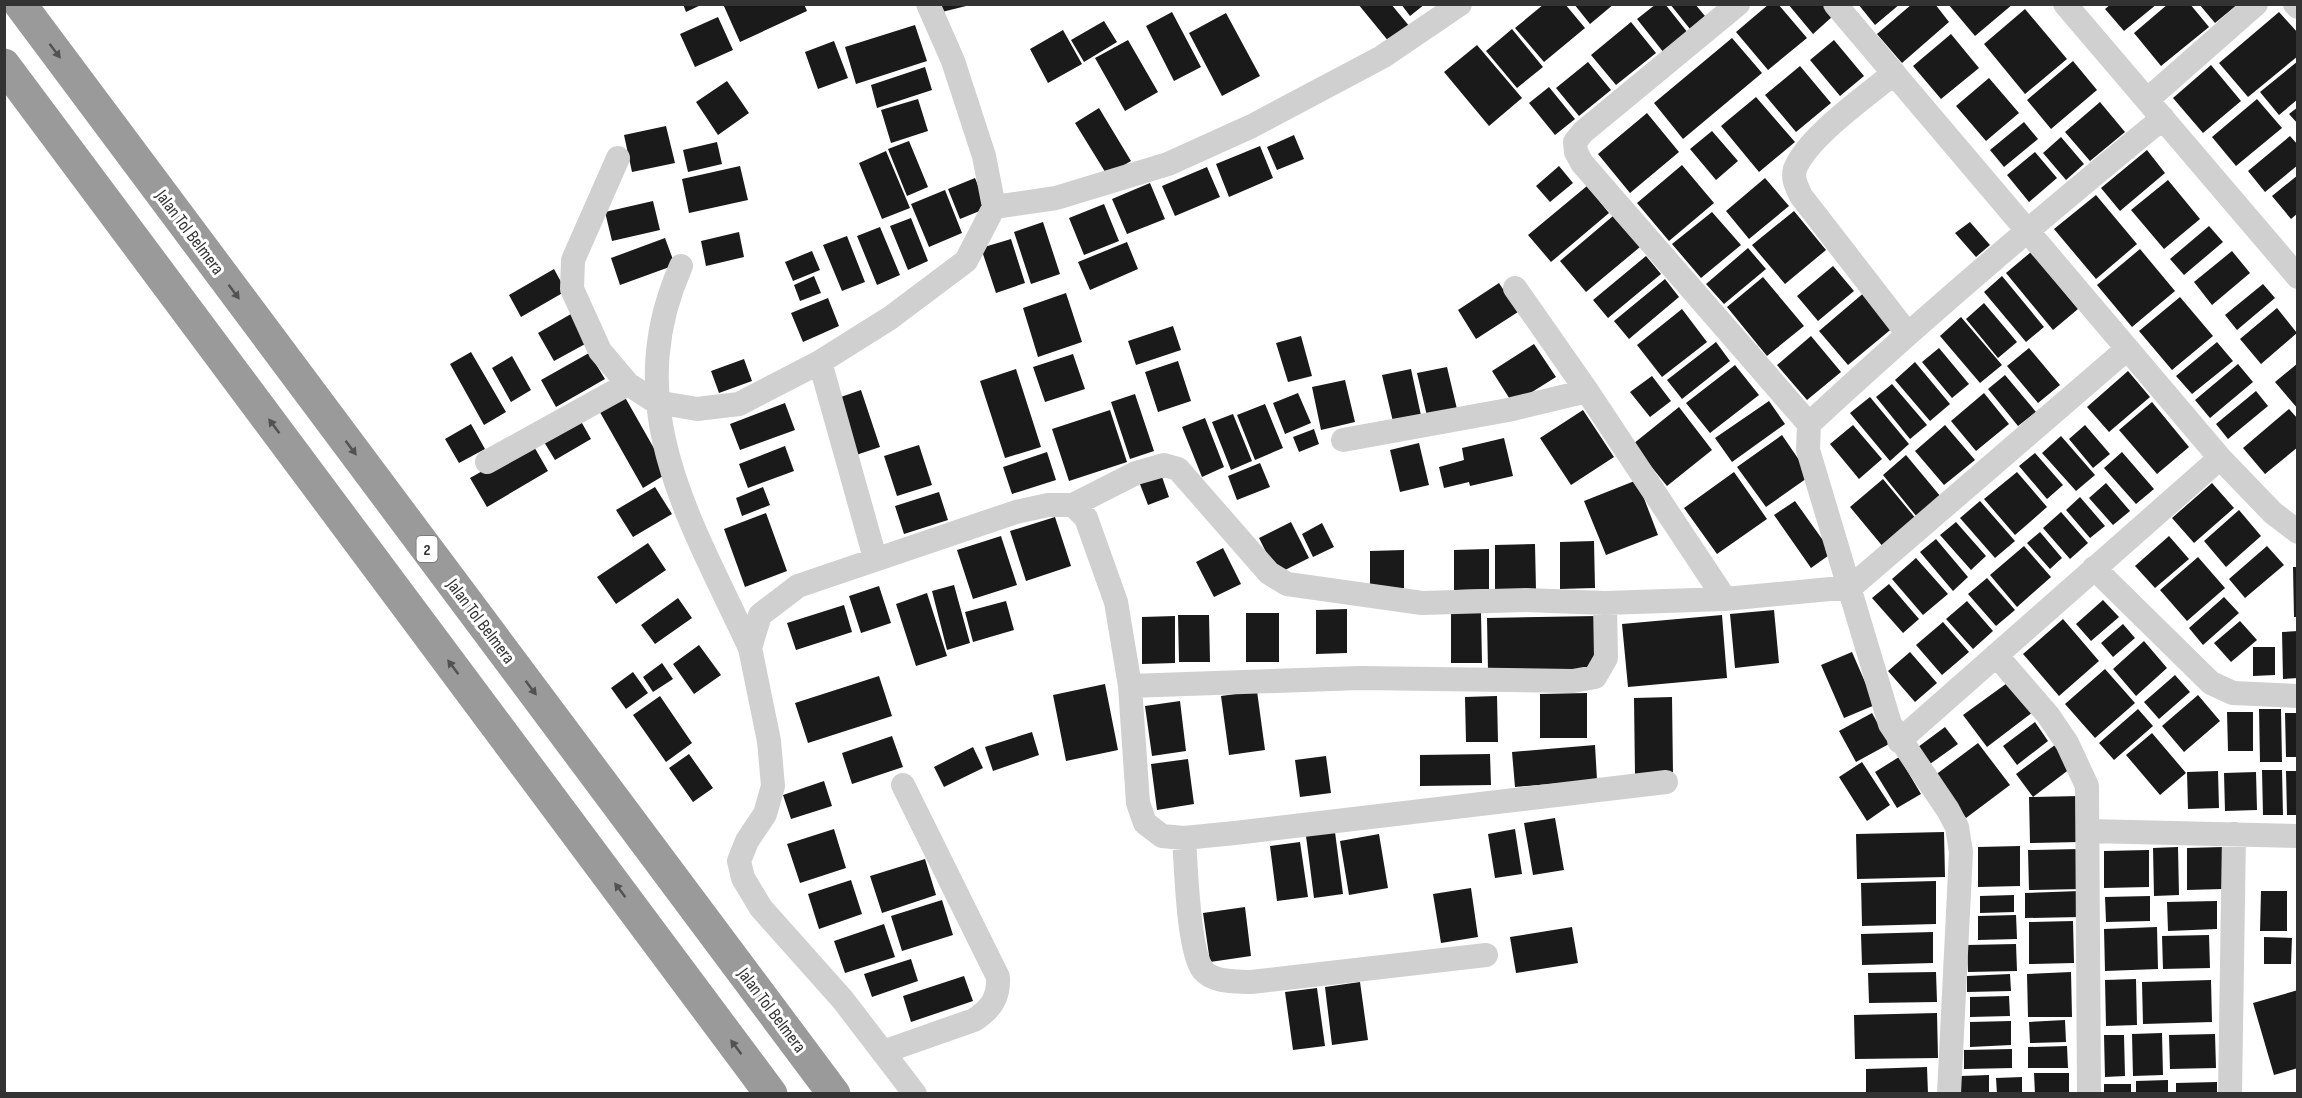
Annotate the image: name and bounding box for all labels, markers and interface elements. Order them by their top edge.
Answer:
one-way arrow [49,43,61,59]
street label: Jalan Tol Belmera [150,185,228,279]
one-way arrow [228,284,240,299]
one-way arrow [268,419,280,434]
one-way arrow [345,440,357,455]
road number: 2 [416,536,438,562]
street label: Jalan Tol Belmera [441,574,519,668]
one-way arrow [447,659,459,675]
one-way arrow [525,680,537,696]
one-way arrow [614,883,626,899]
street label: Jalan Tol Belmera [732,963,810,1057]
one-way arrow [731,1039,743,1054]

